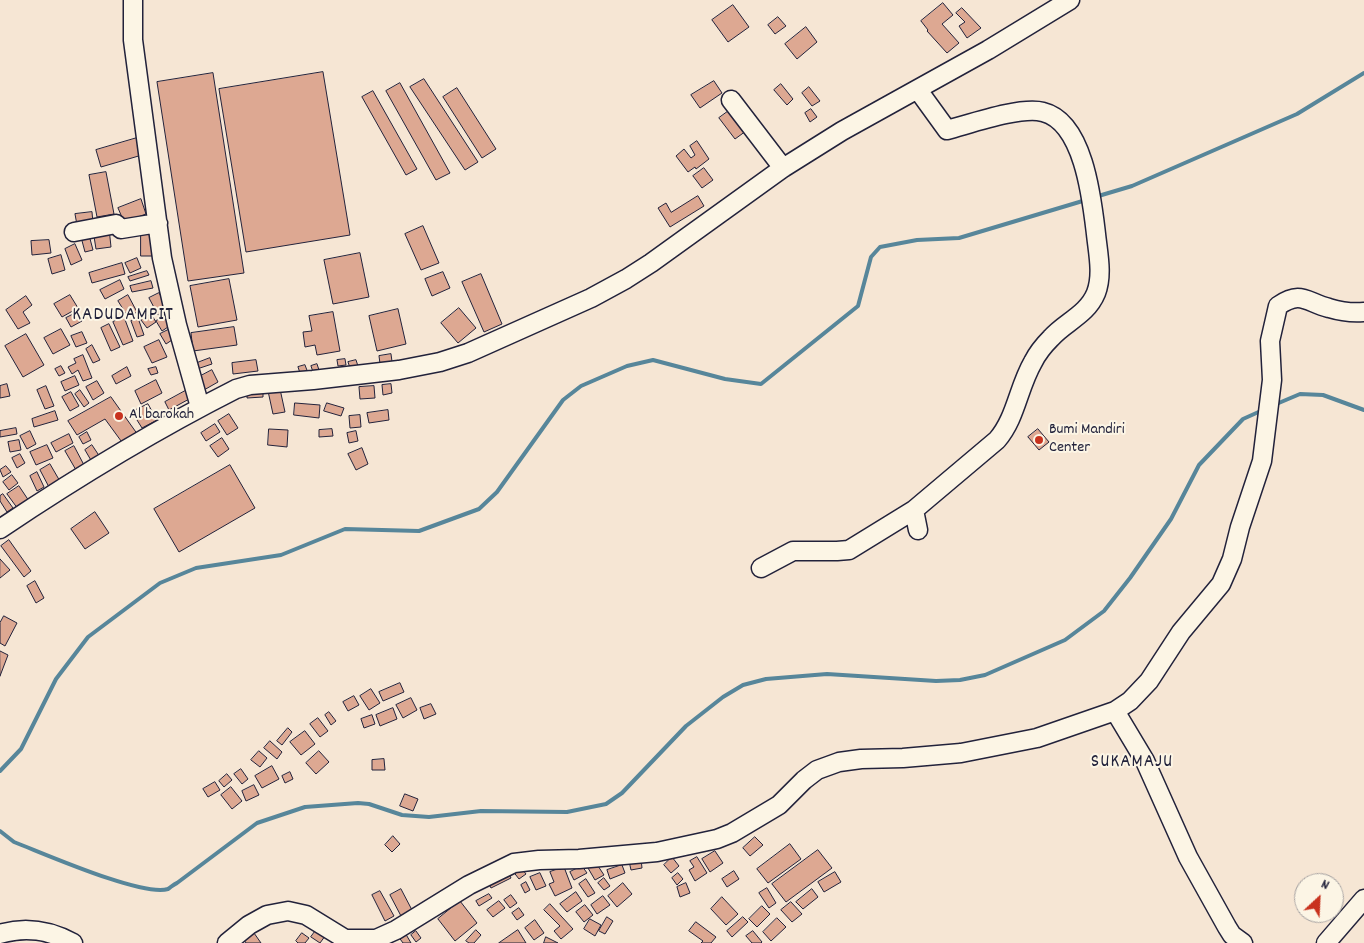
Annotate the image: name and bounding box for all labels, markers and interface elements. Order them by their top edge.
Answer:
district label: KADUDAMPIT [71,305,175,327]
place label: Al barokah [129,406,194,426]
marker: Al barokah [113,410,125,422]
place label: Bumi Mandiri Center [1049,421,1125,459]
marker: Bumi Mandiri Center [1033,434,1045,446]
district label: SUKAMAJU [1090,752,1174,774]
north arrow [1294,873,1344,923]
text: N [1318,875,1332,896]

